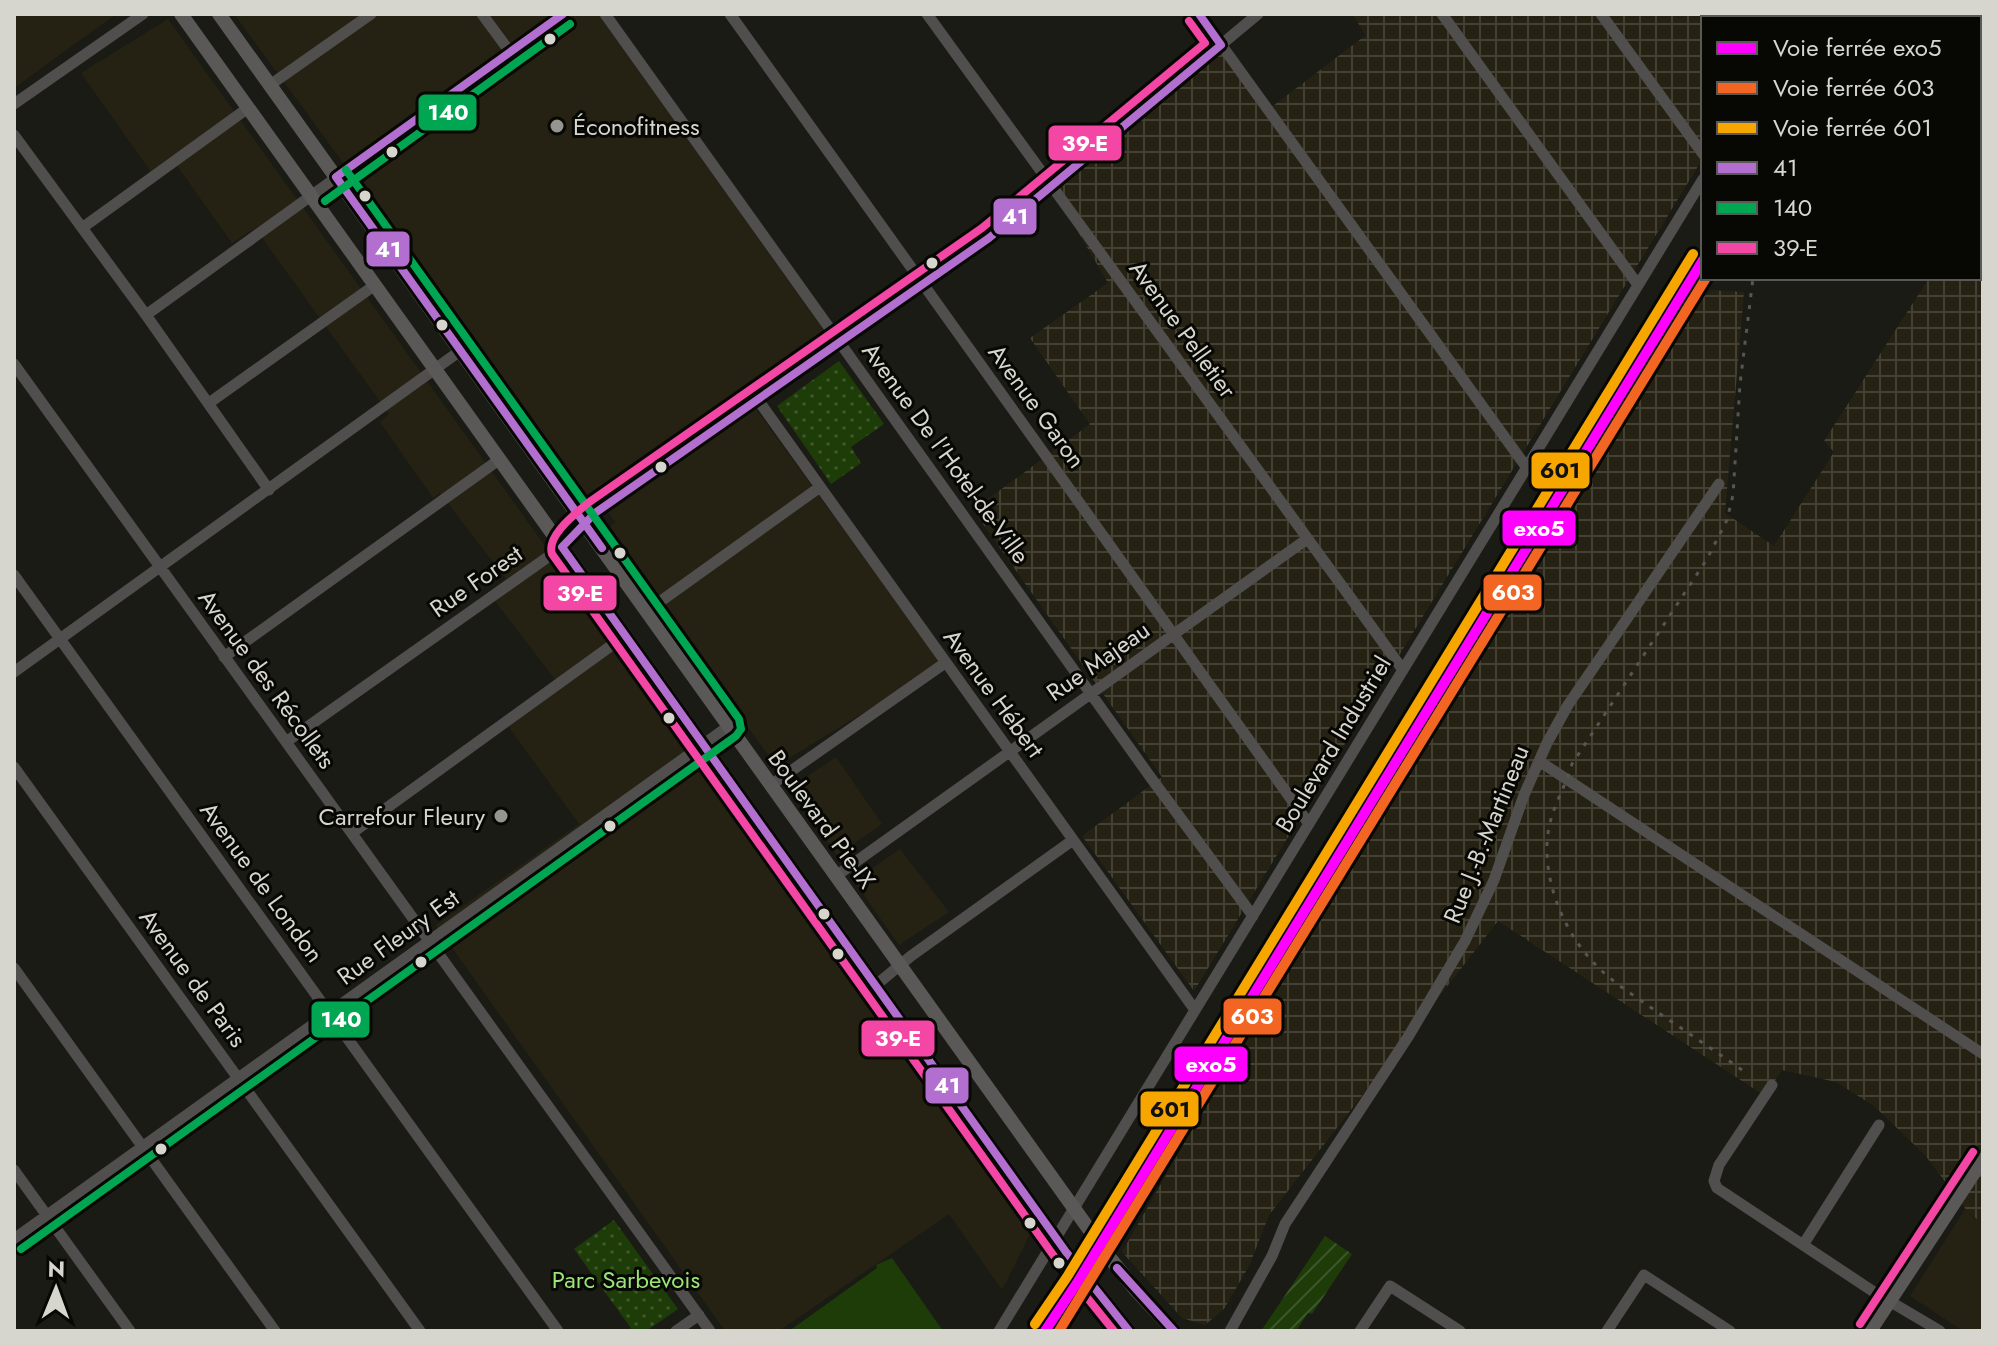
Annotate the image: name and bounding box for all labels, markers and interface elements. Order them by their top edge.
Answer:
legend [1701,16,1981,280]
text: Voie ferrée exo5 [1773,30,1941,65]
unlabelled marker [542,31,558,47]
text: Voie ferrée 603 [1773,70,1934,105]
line badge: 140 [417,93,478,132]
text: 140 [427,96,469,128]
place label: Éconofitness [573,109,700,144]
text: Voie ferrée 601 [1773,110,1932,145]
marker: Éconofitness [548,117,566,135]
line badge: 39-E [1047,124,1123,162]
text: 39-E [1062,127,1108,159]
unlabelled marker [384,144,400,160]
text: 41 [1773,150,1798,185]
unlabelled marker [357,188,373,204]
text: 140 [1773,190,1812,225]
line badge: 41 [992,197,1038,236]
text: 41 [1002,200,1028,232]
line badge: 41 [365,230,411,268]
text: 39-E [1773,230,1818,265]
text: 41 [375,233,401,265]
street label: Avenue Pelletier [1121,253,1245,406]
unlabelled marker [924,255,940,271]
unlabelled marker [434,317,450,333]
street label: Avenue De l'Hotel-de-Ville [854,335,1038,571]
street label: Avenue Garon [980,337,1094,475]
line badge: 601 [1530,451,1591,490]
text: 601 [1540,454,1580,486]
unlabelled marker [653,459,669,475]
line badge: exo5 [1501,509,1577,547]
text: exo5 [1514,512,1564,544]
street label: Rue Forest [423,536,530,626]
unlabelled marker [612,545,628,561]
line badge: 603 [1482,573,1543,612]
line badge: 39-E [542,574,618,612]
text: 603 [1492,576,1534,608]
text: 39-E [557,577,603,609]
street label: Avenue des Récollets [190,582,344,776]
street label: Rue Majeau [1039,613,1157,709]
street label: Avenue Hébert [935,621,1053,765]
street label: Boulevard Industriel [1266,649,1400,839]
unlabelled marker [661,710,677,726]
street label: Rue J.-B.-Martineau [1434,740,1538,928]
street label: Boulevard Pie-IX [760,742,885,896]
street label: Avenue de London [192,794,332,970]
place label: Carrefour Fleury [319,799,485,834]
marker: Carrefour Fleury [492,807,510,825]
unlabelled marker [602,818,618,834]
street label: Rue Fleury Est [330,881,466,993]
street label: Avenue de Paris [131,902,255,1054]
unlabelled marker [816,906,832,922]
unlabelled marker [830,946,846,962]
unlabelled marker [413,954,429,970]
line badge: 603 [1222,997,1283,1036]
line badge: 140 [310,1000,371,1039]
text: 603 [1231,1000,1273,1032]
text: 140 [320,1003,362,1035]
line badge: 39-E [860,1019,936,1058]
text: 39-E [875,1022,921,1054]
line badge: exo5 [1173,1045,1249,1083]
text: exo5 [1186,1048,1236,1080]
line badge: 41 [924,1066,970,1105]
text: 41 [934,1069,960,1101]
line badge: 601 [1139,1090,1200,1128]
text: 601 [1150,1093,1190,1125]
unlabelled marker [153,1141,169,1157]
unlabelled marker [1022,1215,1038,1231]
north arrow [16,1249,96,1329]
text: N [47,1253,65,1285]
unlabelled marker [1051,1255,1067,1271]
park label: Parc Sarbevois [552,1262,700,1297]

